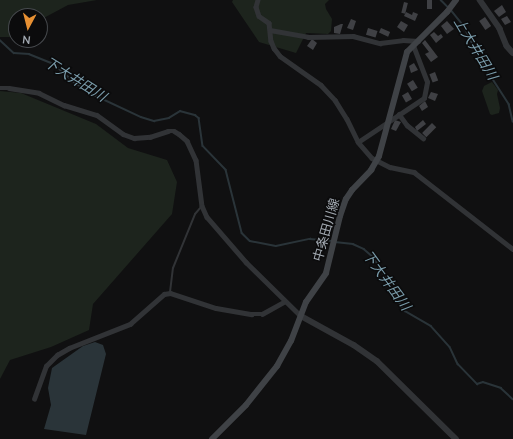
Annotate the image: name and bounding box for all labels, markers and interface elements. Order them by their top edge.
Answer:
north arrow [8,8,48,48]
water label: 上大井田川 [450,15,500,83]
text: N [22,31,32,47]
water label: 下大井田川 [41,54,109,106]
street label: 中条田川線 [311,197,343,263]
water label: 下大井田川 [359,248,413,314]

